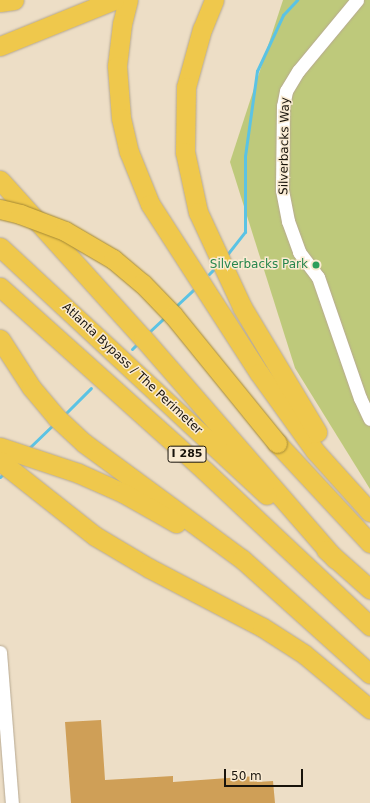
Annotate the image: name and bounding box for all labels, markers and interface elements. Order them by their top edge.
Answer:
street label: Silverbacks Way [277,97,293,195]
place label: Silverbacks Park [210,258,308,272]
marker: Silverbacks Park [311,260,321,270]
street label: Atlanta Bypass / The Perimeter [59,300,205,438]
road number: I 285 [167,445,207,463]
scale bar [226,761,305,787]
text: 50 m [231,769,262,783]

